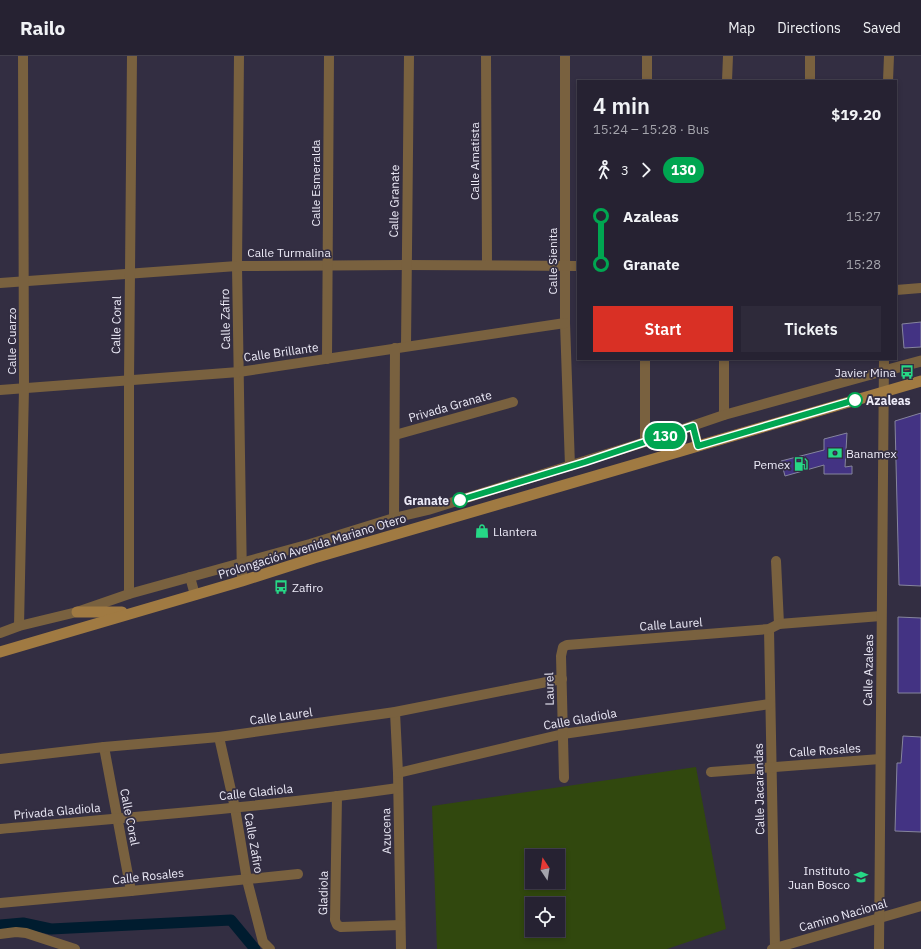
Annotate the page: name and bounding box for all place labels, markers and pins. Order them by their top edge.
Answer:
bus stop icon: Javier Mina [899,364,915,380]
place label: Javier Mina [835,365,897,380]
marker: Azaleas [847,392,863,408]
place label: Azaleas [866,393,911,408]
bank icon: Banamex [827,445,843,461]
place label: Banamex [846,446,896,461]
fuel station icon: Pemex [793,456,809,472]
place label: Pemex [753,457,790,472]
marker: Granate [452,492,468,508]
place label: Granate [404,493,449,508]
shop icon: Llantera [474,523,490,539]
place label: Llantera [493,524,538,539]
bus stop icon: Zafiro [273,579,289,595]
place label: Zafiro [292,580,324,595]
place label: Instituto Juan Bosco [788,863,850,892]
school or university icon: Instituto Juan Bosco [853,869,869,885]

